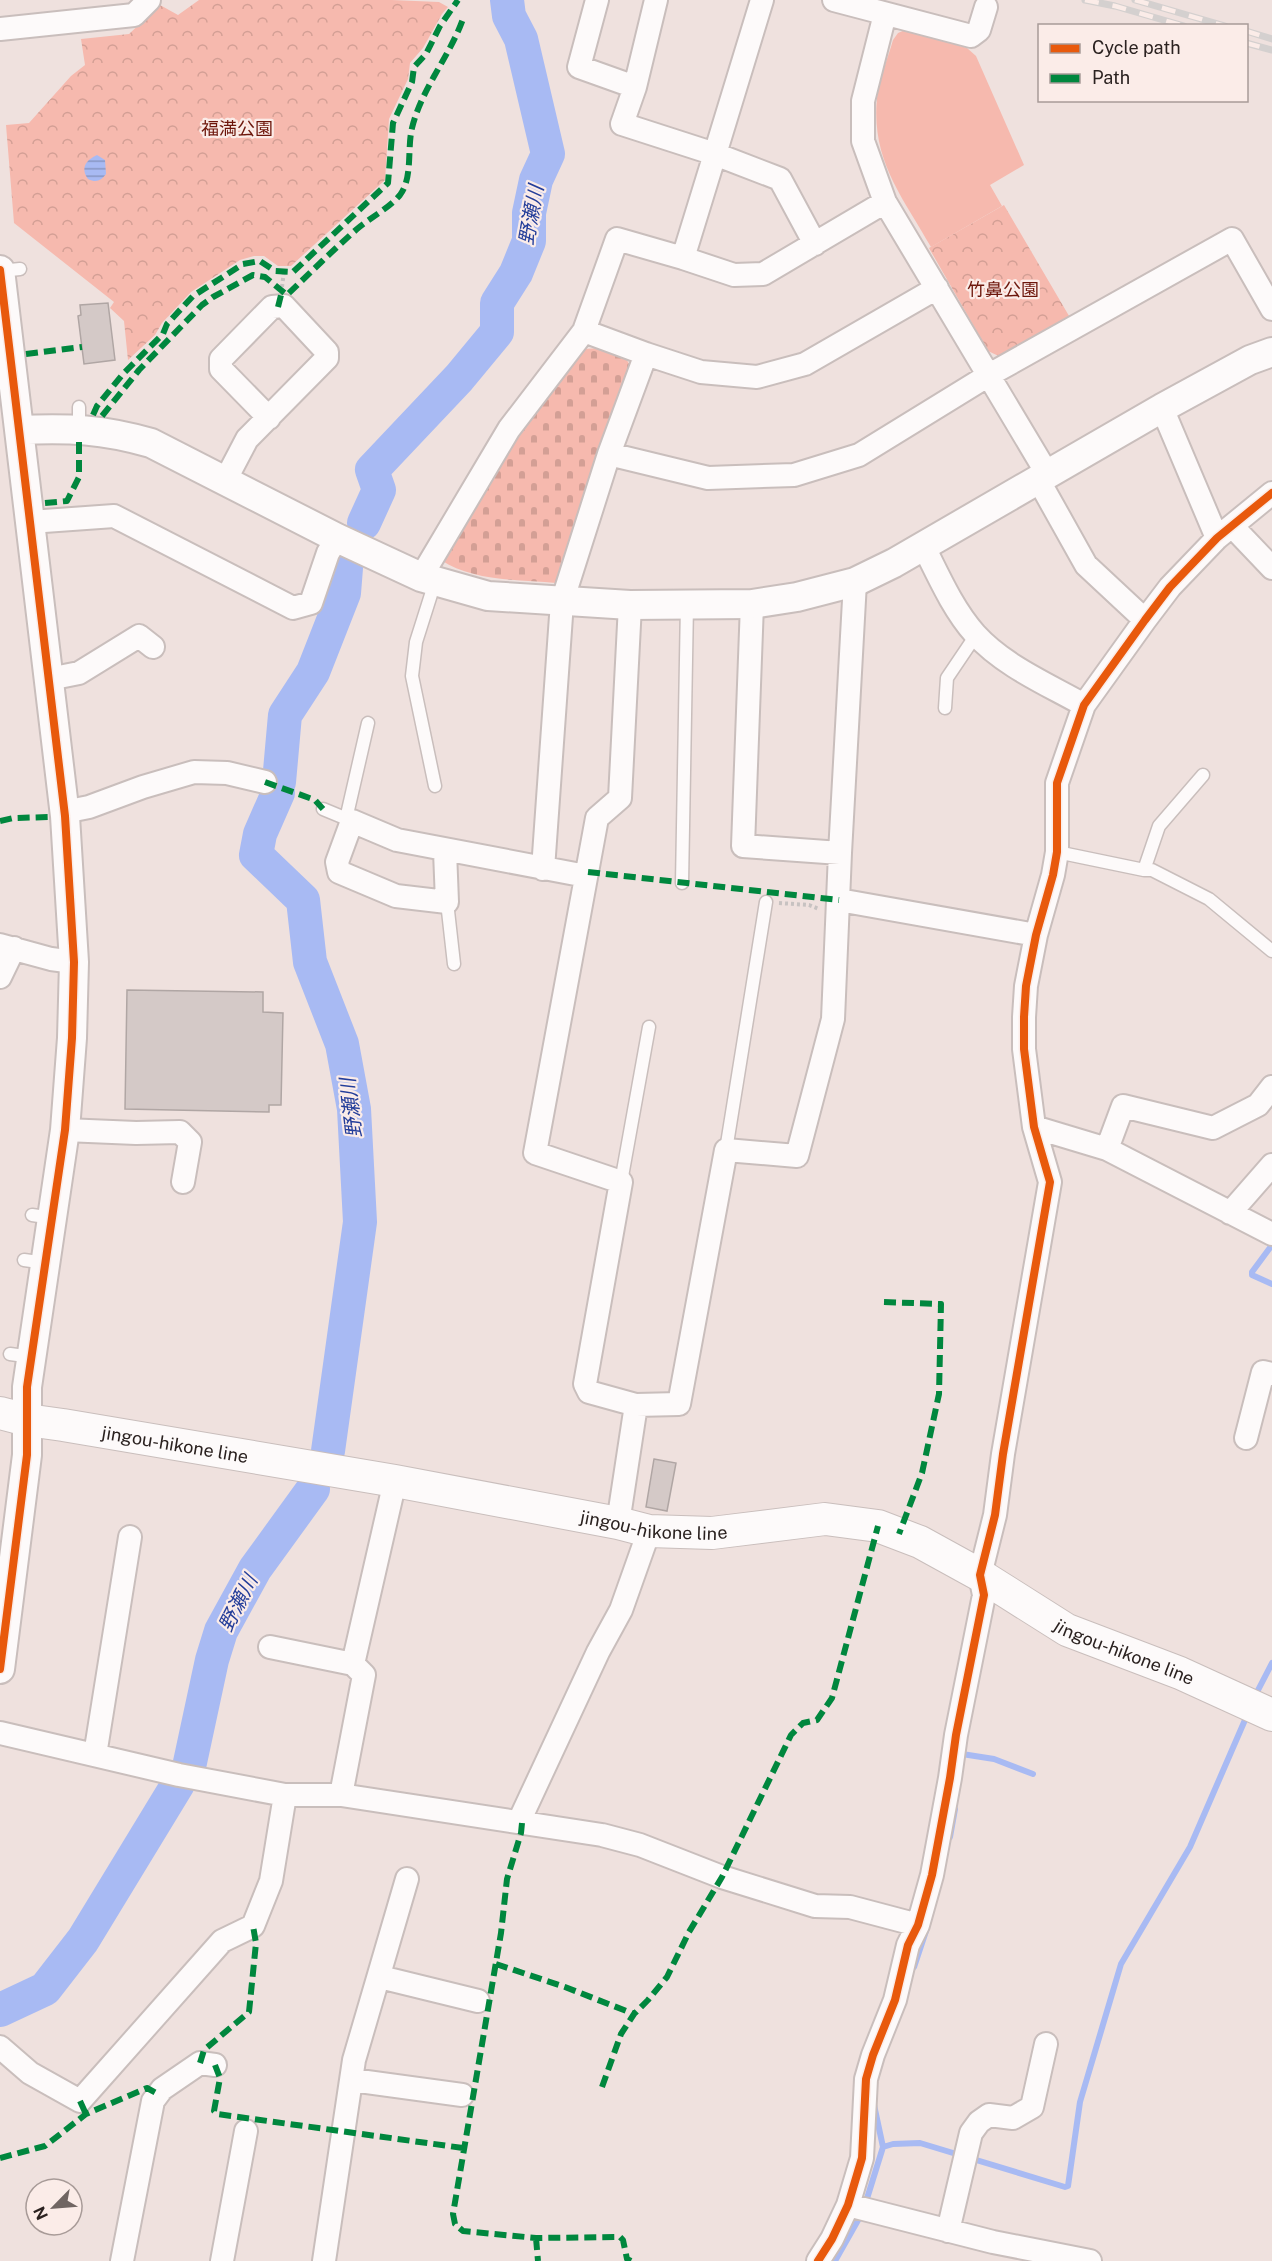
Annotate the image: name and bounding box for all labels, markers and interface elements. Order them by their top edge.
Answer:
legend [1038,24,1248,102]
text: Cycle path [1092,37,1181,58]
text: Path [1092,67,1130,88]
park label: 福満公園 [201,118,273,139]
water label: 野瀬川 [514,181,548,247]
park label: 竹鼻公園 [967,279,1039,300]
water label: 野瀬川 [335,1075,367,1139]
street label: jingou-hikone line [99,1421,250,1467]
street label: jingou-hikone line [578,1505,728,1544]
water label: 野瀬川 [214,1569,263,1635]
street label: jingou-hikone line [1050,1614,1198,1689]
north arrow [24,2177,84,2237]
text: N [30,2203,52,2223]

